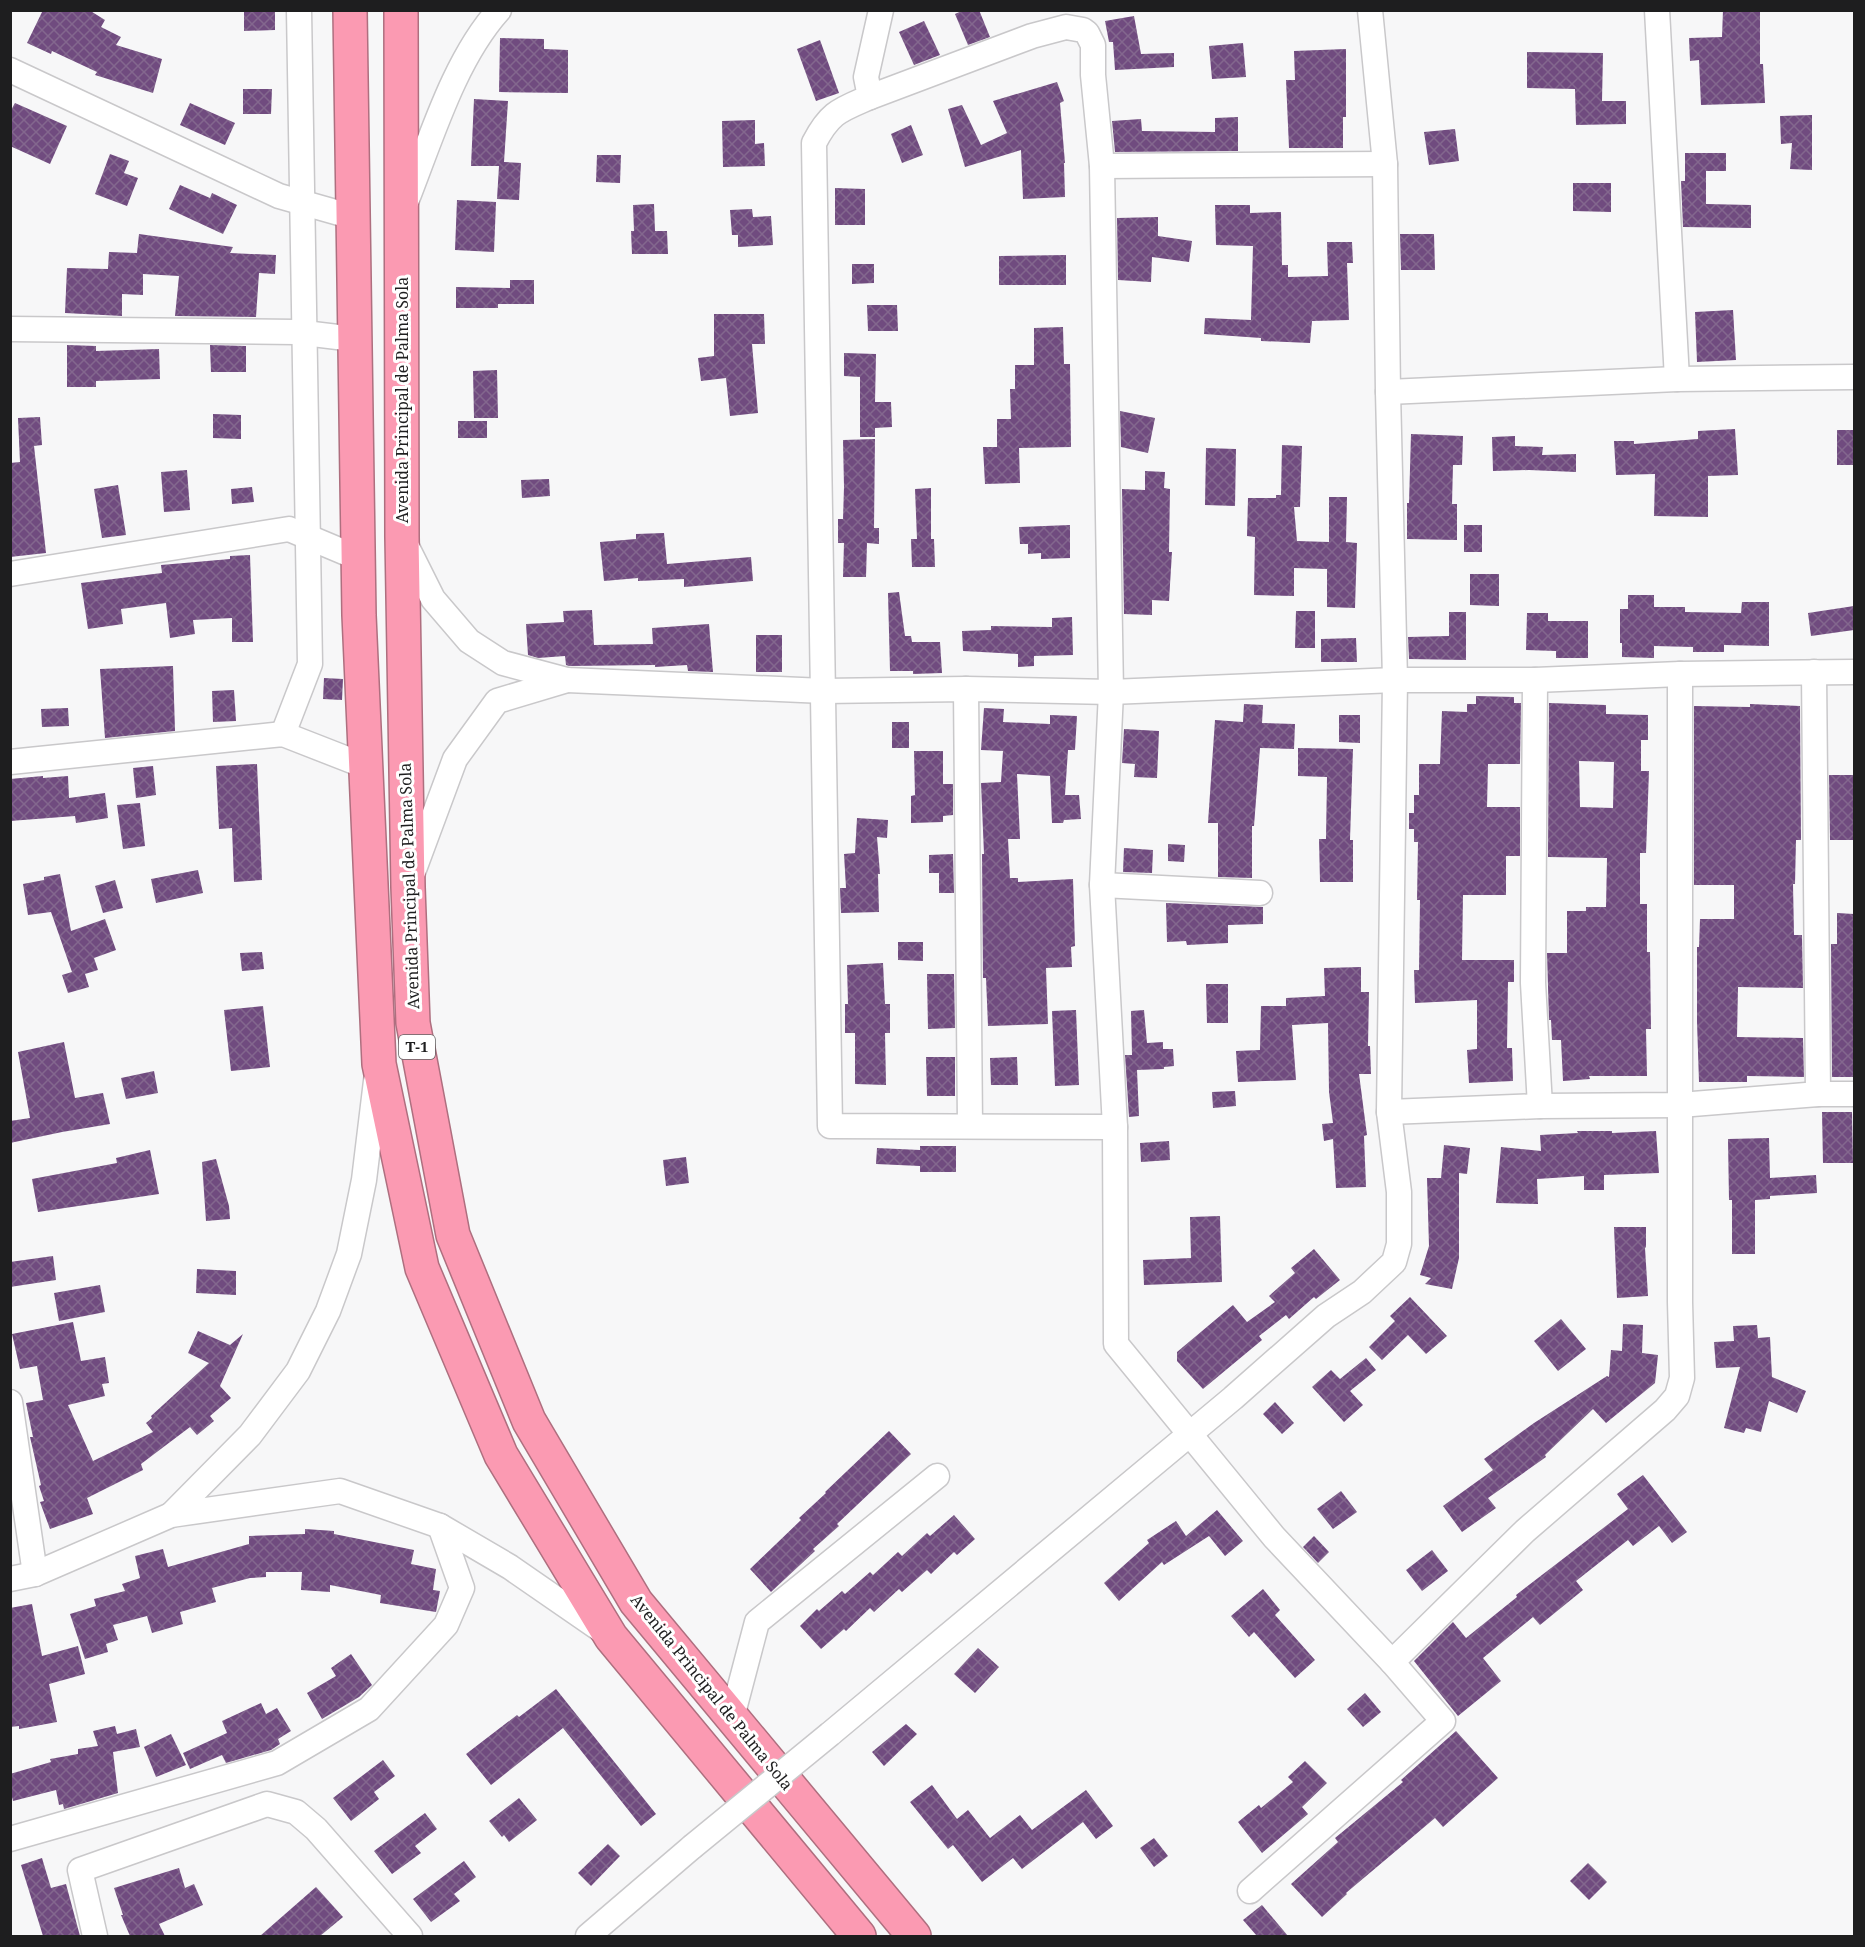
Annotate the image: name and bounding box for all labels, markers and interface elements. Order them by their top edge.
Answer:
street label: Avenida Principal de Palma Sola [391,277,413,523]
street label: Avenida Principal de Palma Sola [394,762,424,1010]
road number: T-1 [399,1035,435,1059]
street label: Avenida Principal de Palma Sola [626,1589,798,1795]

